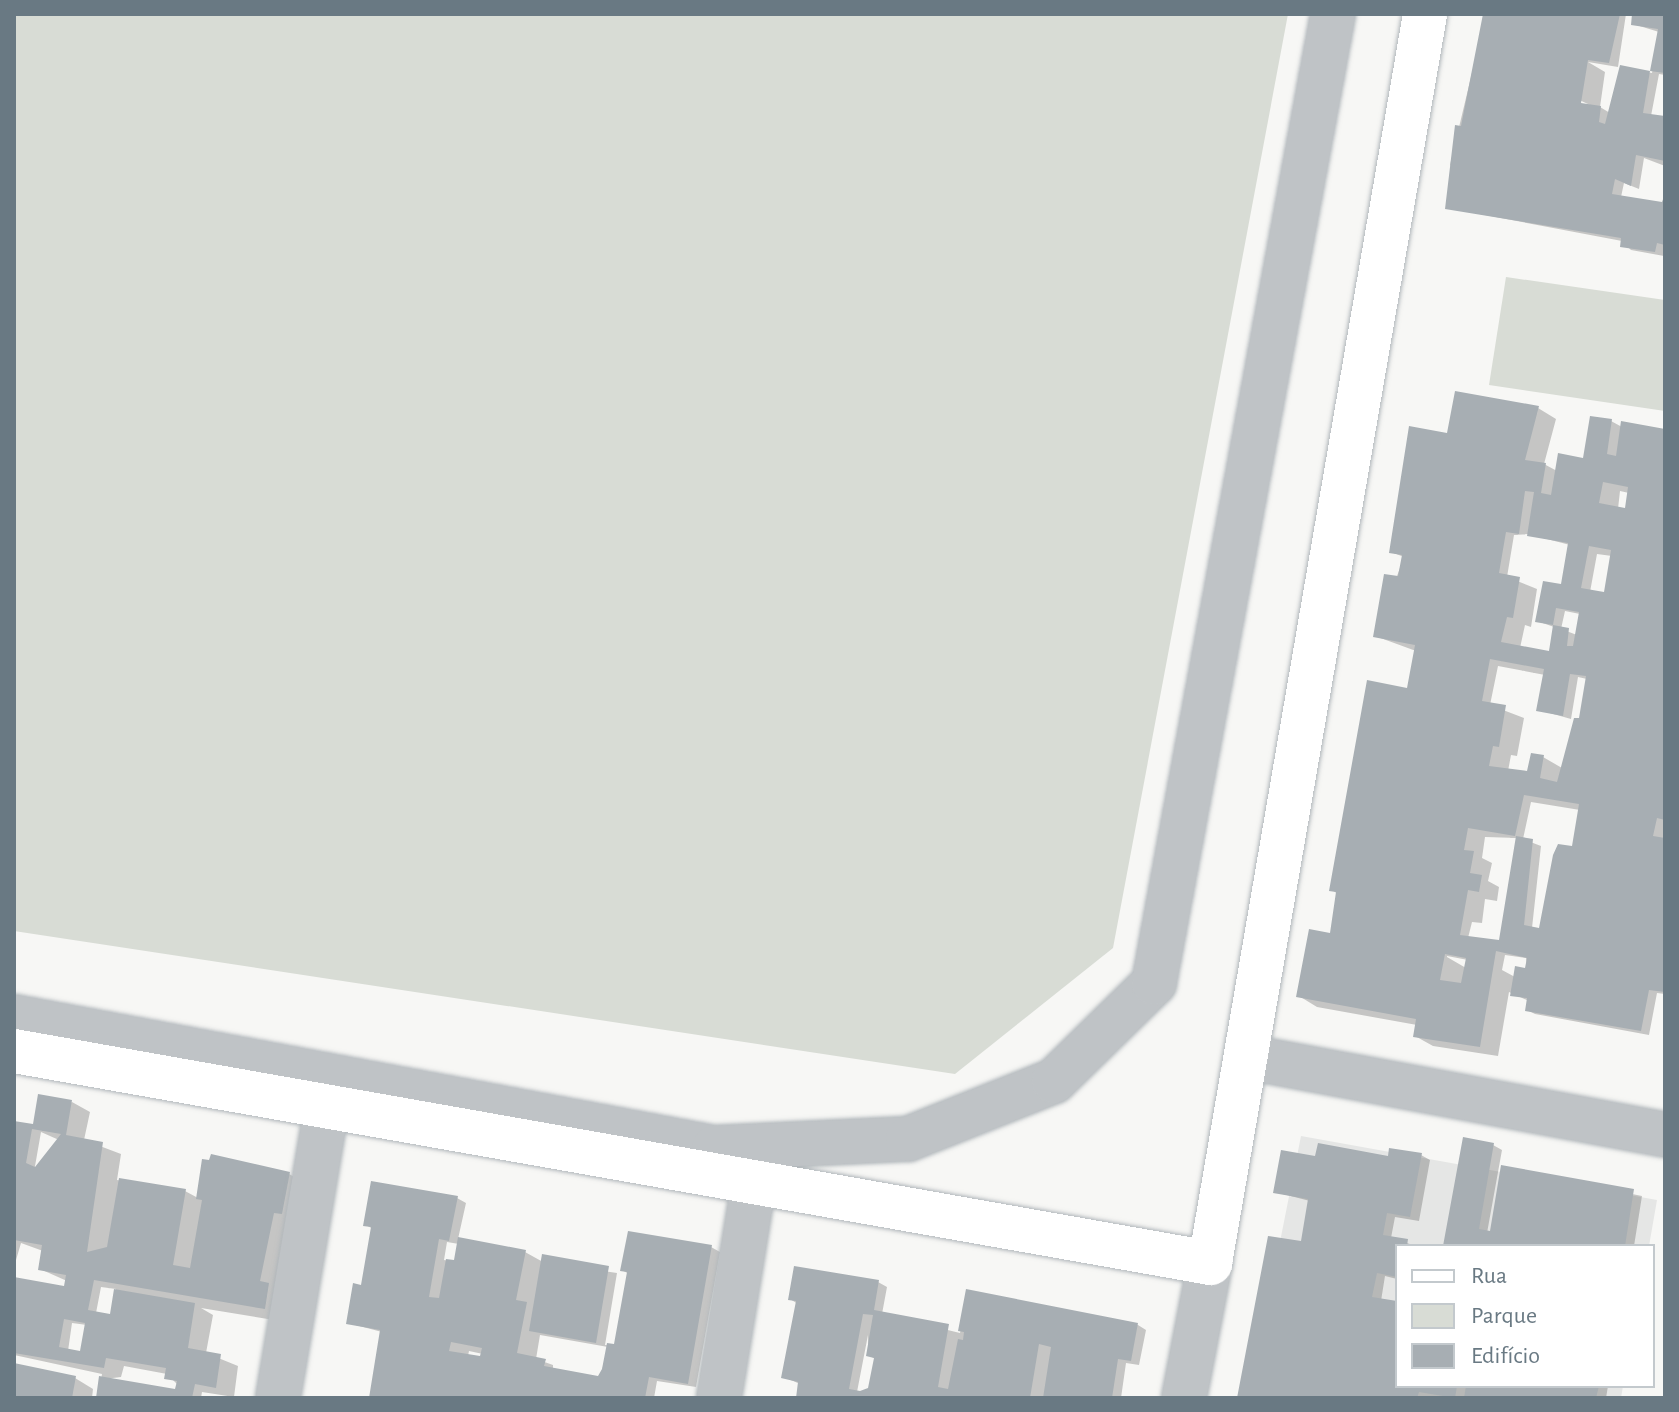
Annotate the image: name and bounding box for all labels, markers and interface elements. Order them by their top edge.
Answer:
legend [1395,1244,1655,1388]
text: Rua [1471,1264,1507,1288]
text: Parque [1471,1304,1537,1328]
text: Edifício [1471,1344,1540,1368]

